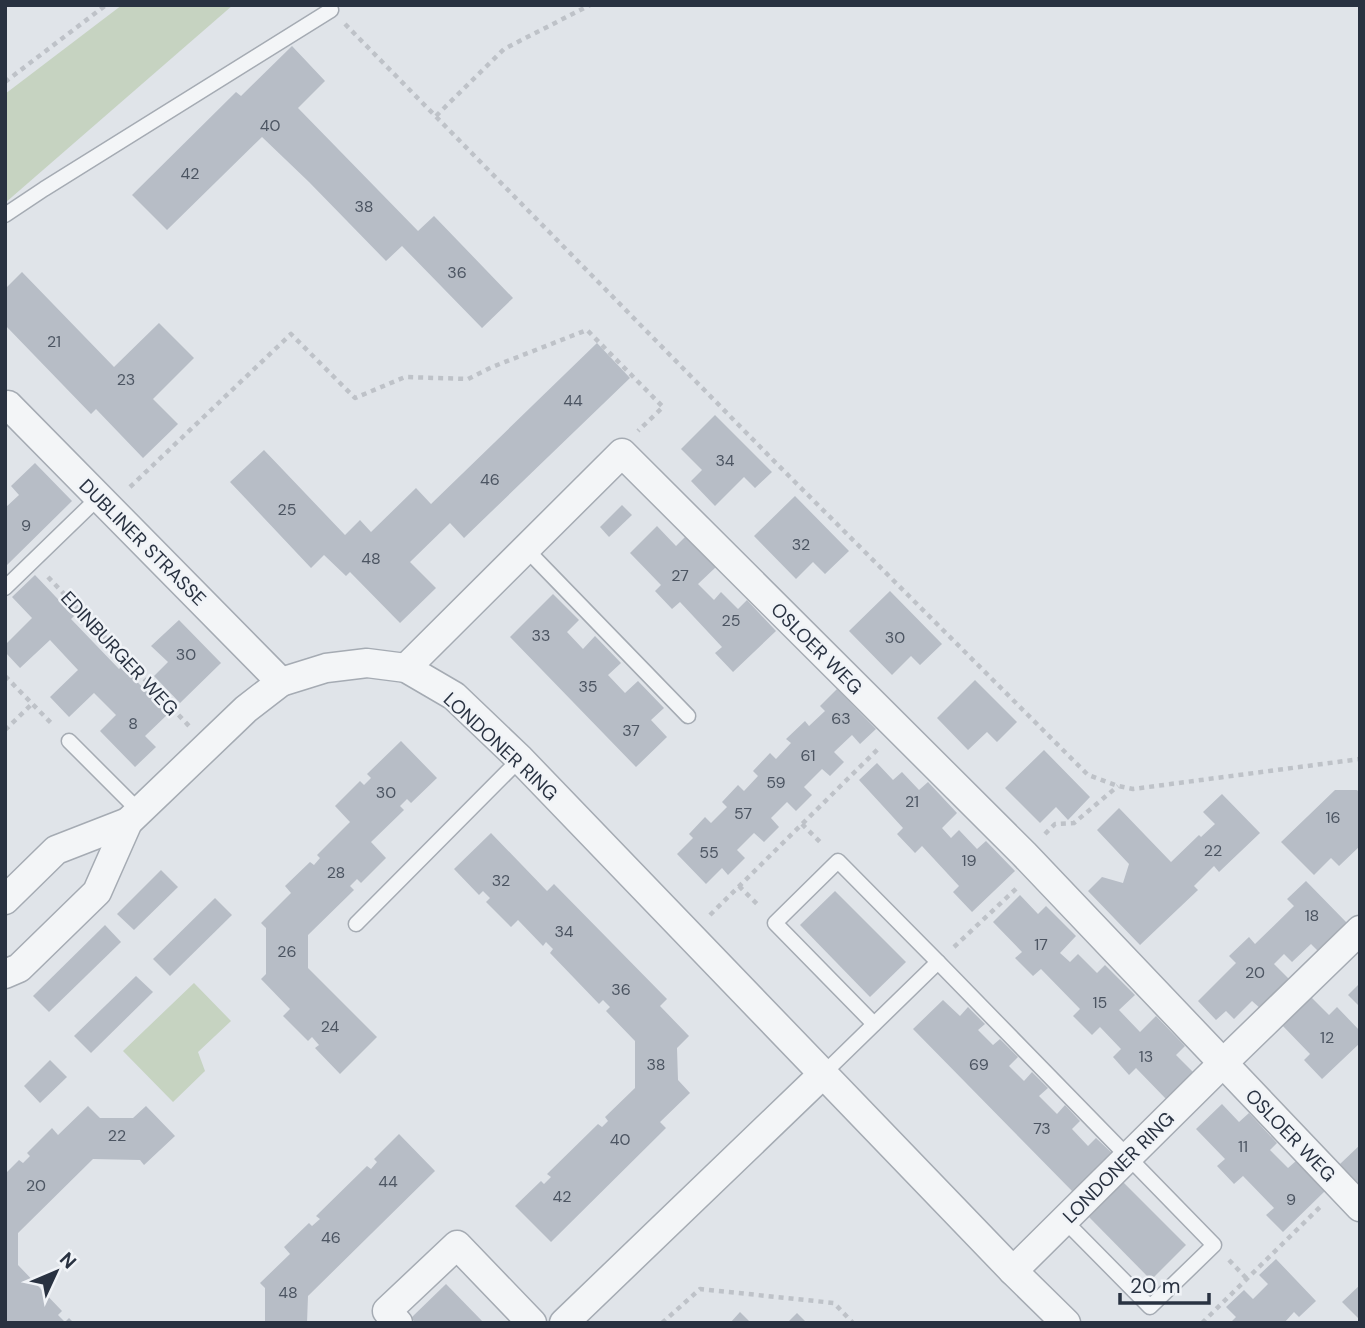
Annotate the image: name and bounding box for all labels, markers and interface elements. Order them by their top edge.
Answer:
house number: 40 [260,115,280,136]
house number: 42 [181,163,199,184]
house number: 38 [354,196,374,217]
house number: 36 [447,262,467,283]
house number: 21 [47,331,61,352]
house number: 23 [117,369,135,390]
house number: 44 [563,390,583,411]
house number: 34 [715,450,735,471]
house number: 46 [480,469,500,490]
street label: DUBLINER STRASSE [74,474,211,611]
house number: 25 [278,499,296,520]
house number: 9 [21,515,31,536]
house number: 32 [792,534,810,555]
house number: 48 [361,548,381,569]
house number: 27 [671,565,689,586]
street label: EDINBURGER WEG [55,586,184,721]
street label: OSLOER WEG [765,597,868,700]
house number: 25 [722,610,740,631]
house number: 33 [532,625,550,646]
house number: 30 [885,627,905,648]
house number: 30 [176,644,196,665]
house number: 35 [578,676,598,697]
street label: LONDONER RING [438,687,563,806]
house number: 63 [831,708,851,729]
house number: 8 [128,713,138,734]
house number: 37 [622,720,640,741]
house number: 61 [800,745,816,766]
house number: 59 [766,772,786,793]
house number: 30 [376,782,396,803]
house number: 21 [905,791,919,812]
house number: 57 [734,803,752,824]
house number: 16 [1325,807,1341,828]
house number: 22 [1204,840,1222,861]
house number: 55 [699,842,719,863]
house number: 19 [961,850,977,871]
house number: 28 [327,862,345,883]
house number: 32 [492,870,510,891]
house number: 18 [1305,905,1319,926]
house number: 34 [554,921,574,942]
house number: 17 [1034,934,1048,955]
house number: 26 [277,941,297,962]
house number: 20 [1245,962,1265,983]
house number: 36 [611,979,631,1000]
house number: 15 [1093,992,1107,1013]
house number: 24 [321,1016,340,1037]
house number: 12 [1320,1027,1334,1048]
house number: 13 [1139,1046,1153,1067]
house number: 38 [646,1054,666,1075]
house number: 69 [969,1054,989,1075]
street label: OSLOER WEG [1240,1084,1341,1187]
street label: LONDONER RING [1057,1106,1179,1228]
house number: 73 [1033,1118,1051,1139]
house number: 22 [108,1125,126,1146]
house number: 40 [610,1129,630,1150]
house number: 11 [1238,1136,1248,1157]
house number: 44 [378,1171,398,1192]
house number: 20 [26,1175,46,1196]
house number: 42 [553,1186,571,1207]
house number: 9 [1286,1189,1296,1210]
house number: 46 [321,1227,341,1248]
north arrow [21,1237,91,1307]
text: N [54,1247,82,1274]
scale bar [1120,1262,1209,1306]
text: 20 m [1130,1272,1181,1300]
house number: 48 [278,1282,298,1303]

